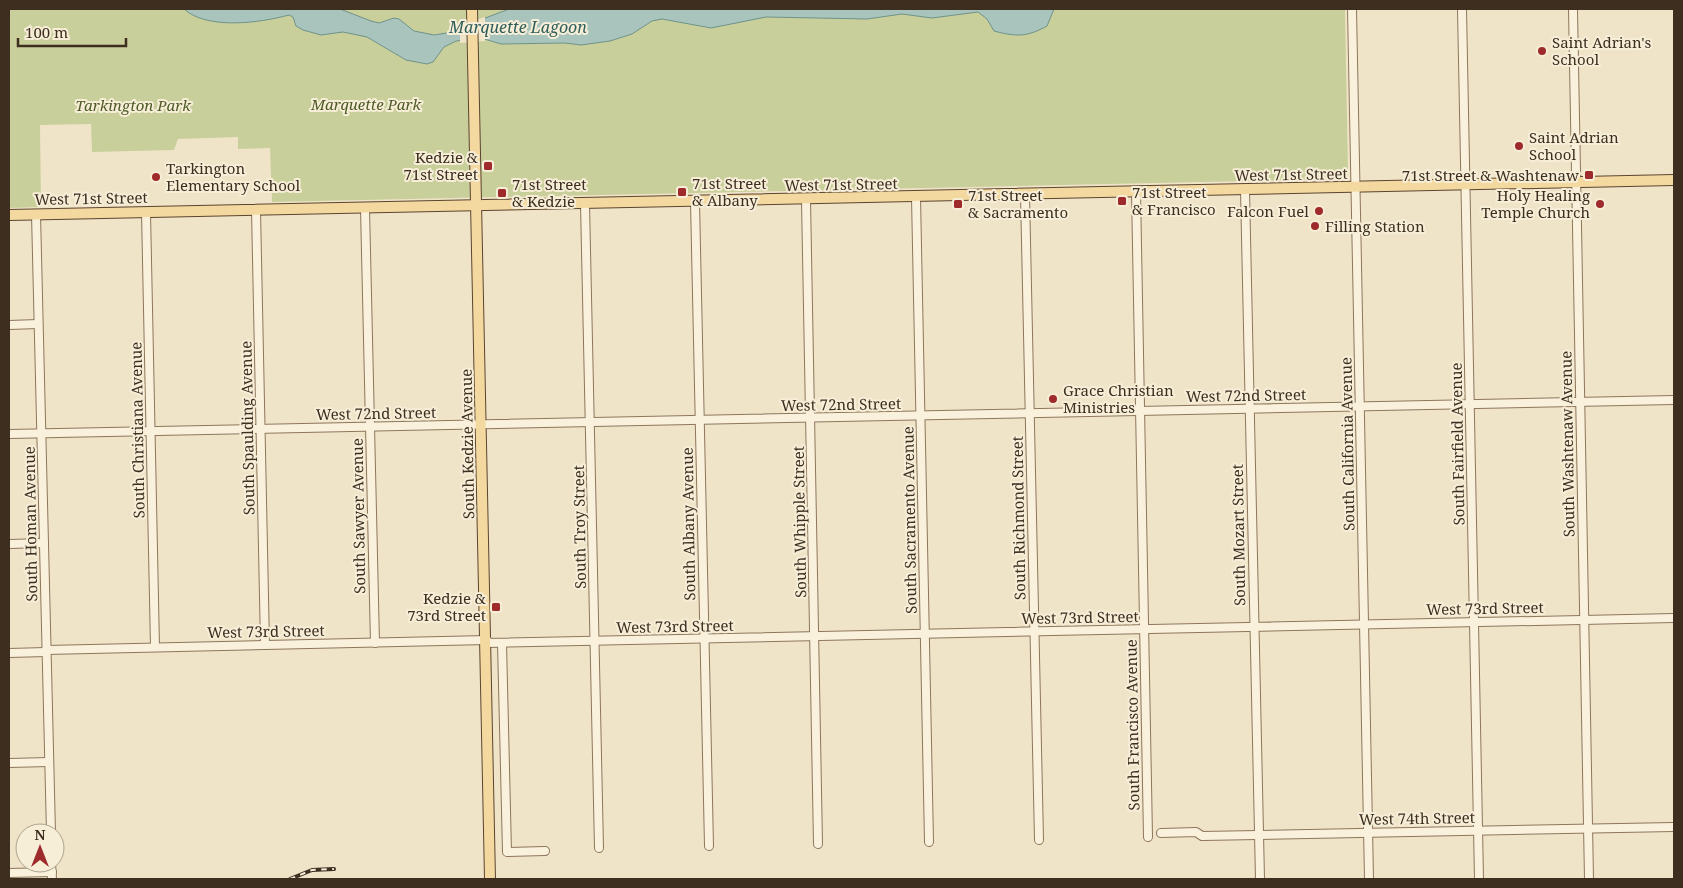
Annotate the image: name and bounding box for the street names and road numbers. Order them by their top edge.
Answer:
street label: West 71st Street [1234,163,1348,185]
street label: West 71st Street [784,173,898,195]
street label: West 71st Street [34,187,148,209]
street label: South Spaulding Avenue [235,341,259,515]
street label: South Christiana Avenue [125,342,149,518]
street label: South Washtenaw Avenue [1555,351,1579,537]
street label: South California Avenue [1335,357,1359,531]
street label: South Fairfield Avenue [1446,362,1468,526]
street label: South Kedzie Avenue [456,369,478,519]
street label: West 72nd Street [1186,384,1306,406]
street label: West 72nd Street [781,393,901,415]
street label: West 72nd Street [316,402,436,424]
street label: South Sacramento Avenue [897,426,921,614]
street label: South Richmond Street [1007,436,1029,600]
street label: South Sawyer Avenue [347,438,369,594]
street label: South Homan Avenue [19,446,41,602]
street label: South Whipple Street [788,446,810,598]
street label: South Albany Avenue [677,447,699,601]
street label: South Mozart Street [1227,464,1249,606]
street label: South Troy Street [568,465,590,589]
street label: West 73rd Street [1426,597,1544,619]
street label: West 73rd Street [1021,606,1139,628]
street label: West 73rd Street [616,615,734,637]
street label: West 73rd Street [207,620,325,642]
street label: South Francisco Avenue [1121,639,1143,811]
street label: West 74th Street [1359,807,1475,829]

